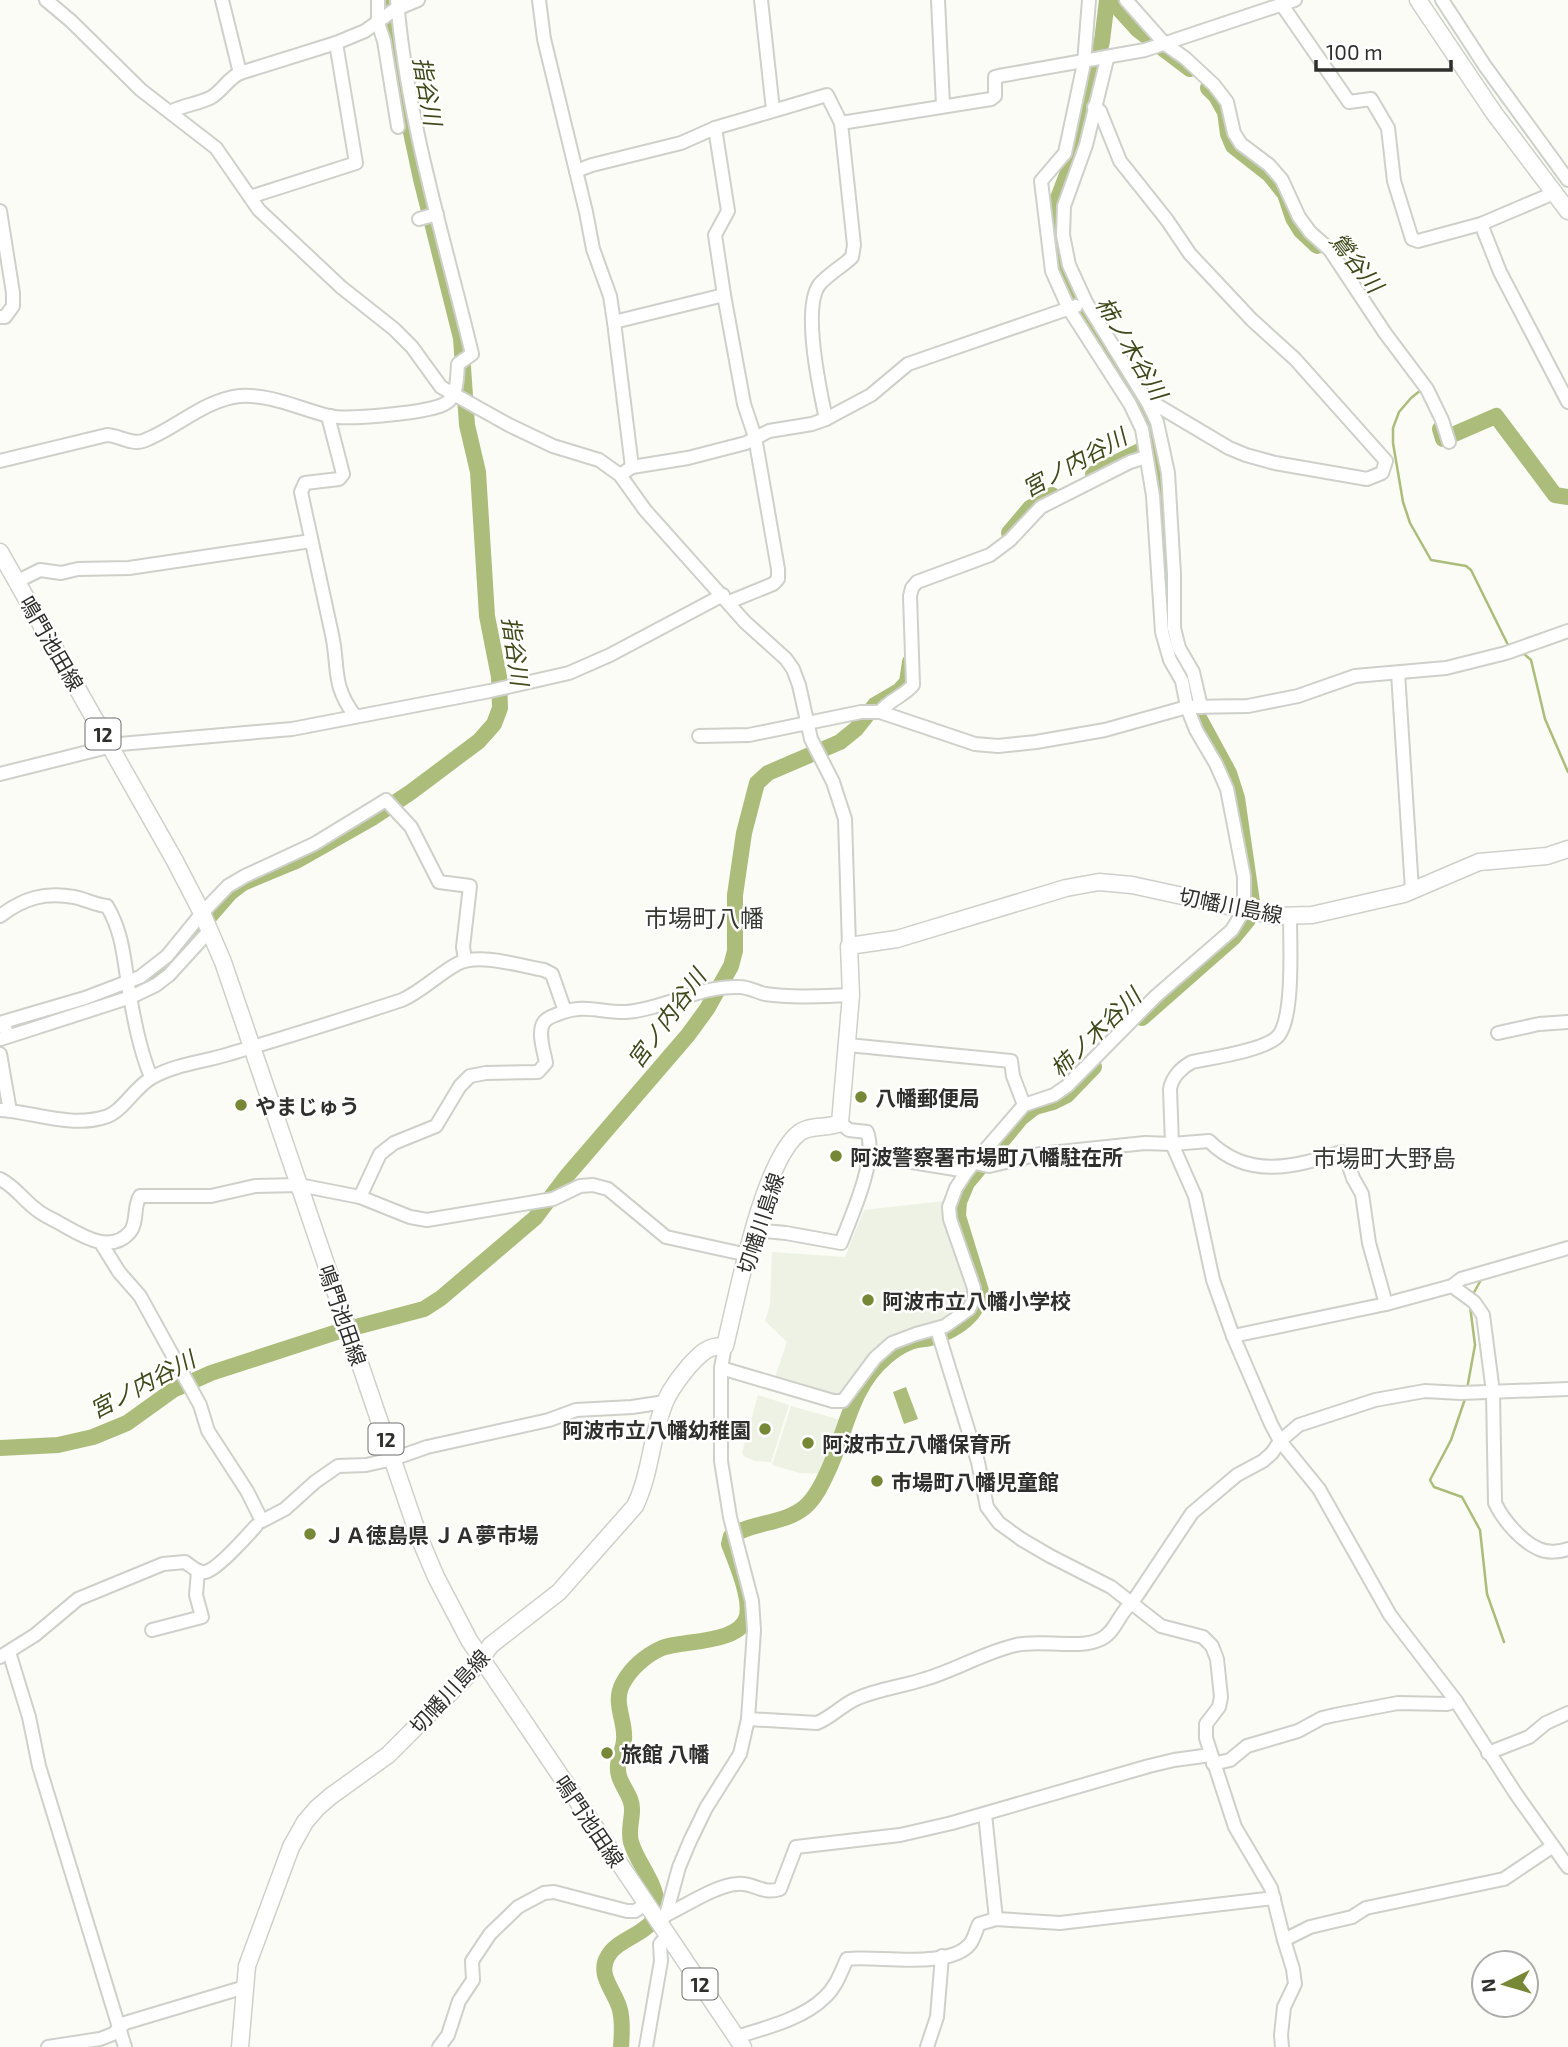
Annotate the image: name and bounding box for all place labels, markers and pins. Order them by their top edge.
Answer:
place label: 八幡郵便局 [875,1085,980,1110]
marker: 八幡郵便局 [853,1089,869,1105]
place label: やまじゅう [255,1093,360,1118]
marker: やまじゅう [233,1097,249,1113]
place label: 阿波警察署市場町八幡駐在所 [850,1144,1123,1169]
marker: 阿波警察署市場町八幡駐在所 [828,1148,844,1164]
place label: 阿波市立八幡小学校 [882,1288,1071,1313]
marker: 阿波市立八幡小学校 [860,1292,876,1308]
place label: 阿波市立八幡幼稚園 [562,1417,751,1442]
marker: 阿波市立八幡幼稚園 [757,1421,773,1437]
place label: 阿波市立八幡保育所 [822,1431,1011,1456]
marker: 阿波市立八幡保育所 [800,1435,816,1451]
place label: 市場町八幡児童館 [891,1469,1059,1494]
marker: 市場町八幡児童館 [869,1473,885,1489]
place label: ＪＡ徳島県 ＪＡ夢市場 [324,1522,539,1547]
marker: ＪＡ徳島県 ＪＡ夢市場 [302,1526,318,1542]
place label: 旅館 八幡 [621,1741,710,1766]
marker: 旅館 八幡 [599,1745,615,1761]

